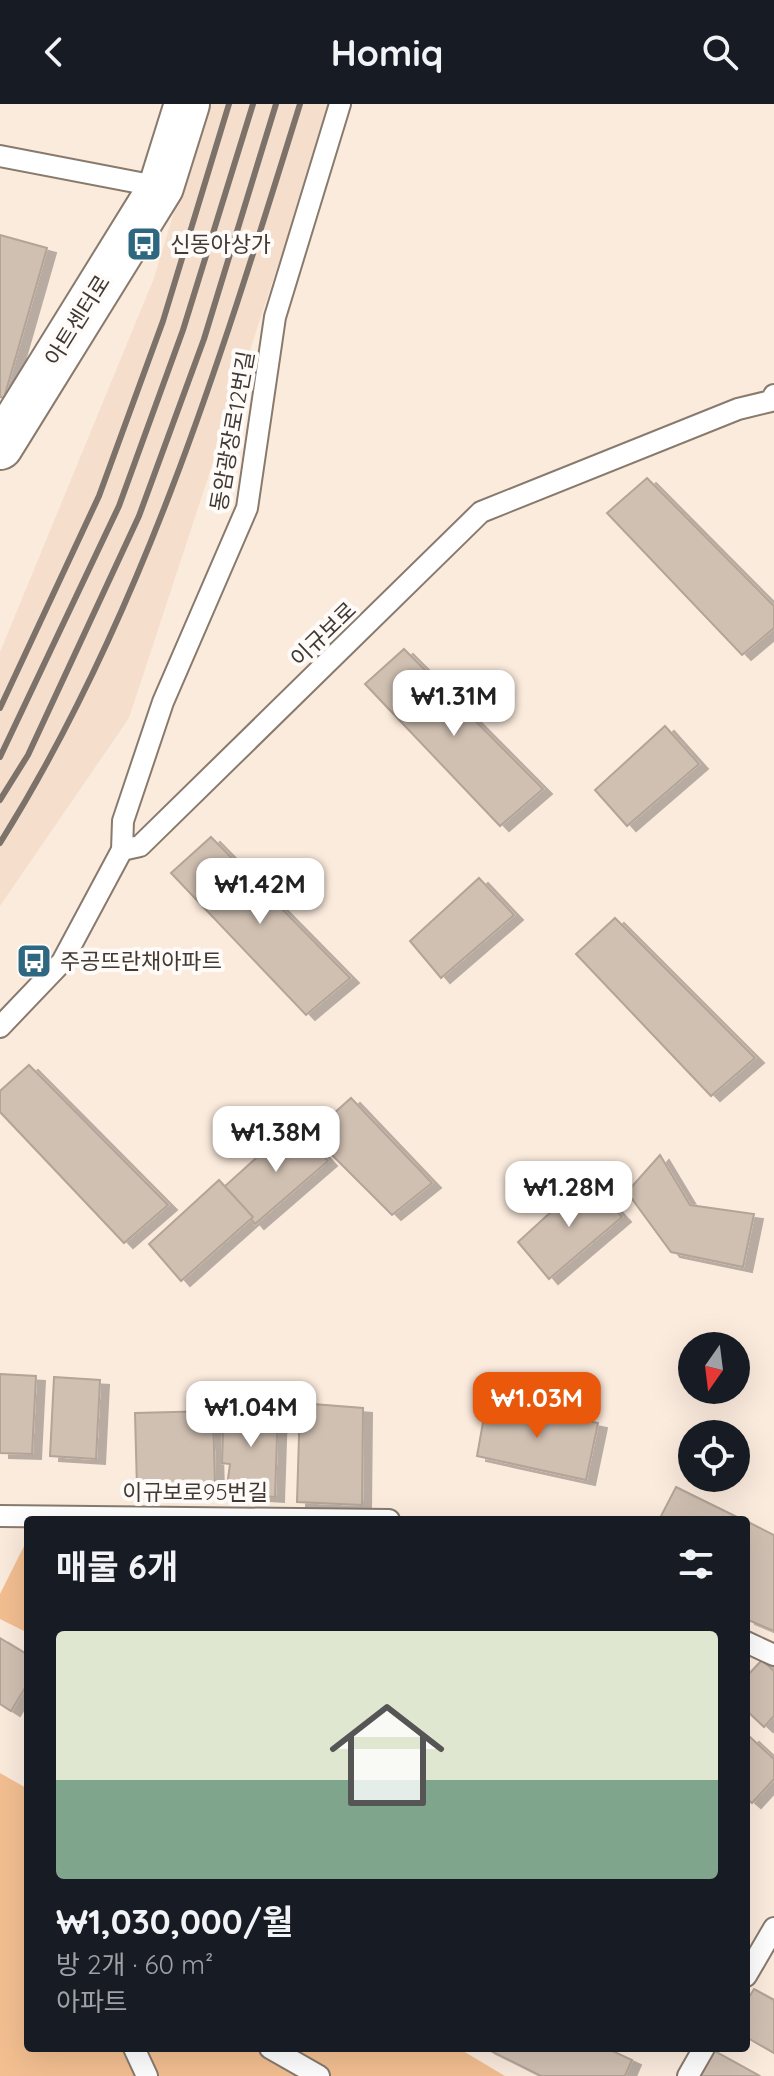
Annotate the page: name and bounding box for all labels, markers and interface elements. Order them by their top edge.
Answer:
icon: back [32,30,76,74]
text: Homiq [331,30,443,75]
icon: search [698,30,742,74]
bus stop icon: 신동아상가 [125,225,163,263]
place label: 신동아상가 [170,230,271,258]
street label: 아트센터로 [38,270,116,370]
street label: 동암광장로12번길 [204,349,260,513]
street label: 이규보로 [284,596,362,672]
pin: ₩1.31M [389,670,519,738]
text: ₩1.31M [411,679,497,712]
pin: ₩1.42M [195,858,325,926]
text: ₩1.42M [214,867,306,900]
bus stop icon: 주공뜨란채아파트 [15,942,53,980]
place label: 주공뜨란채아파트 [60,947,222,975]
pin: ₩1.38M [211,1106,341,1174]
text: ₩1.38M [231,1115,321,1148]
pin: ₩1.28M [504,1161,634,1229]
text: ₩1.28M [523,1170,615,1203]
north arrow [678,1332,750,1404]
map controls [678,1332,750,1492]
pin: ₩1.03M [472,1372,602,1440]
pin: ₩1.04M [186,1381,316,1449]
text: ₩1.03M [491,1381,583,1414]
text: ₩1.04M [204,1390,298,1423]
button: locate [678,1420,750,1492]
street label: 이규보로95번길 [122,1478,268,1506]
icon: filters [674,1542,718,1586]
text: 매물 6개 [56,1545,178,1588]
icon: home [315,1683,459,1827]
text: ₩1,030,000/월 [56,1900,293,1943]
text: 방 2개 · 60 m² [56,1948,213,1981]
text: 아파트 [56,1985,128,2018]

